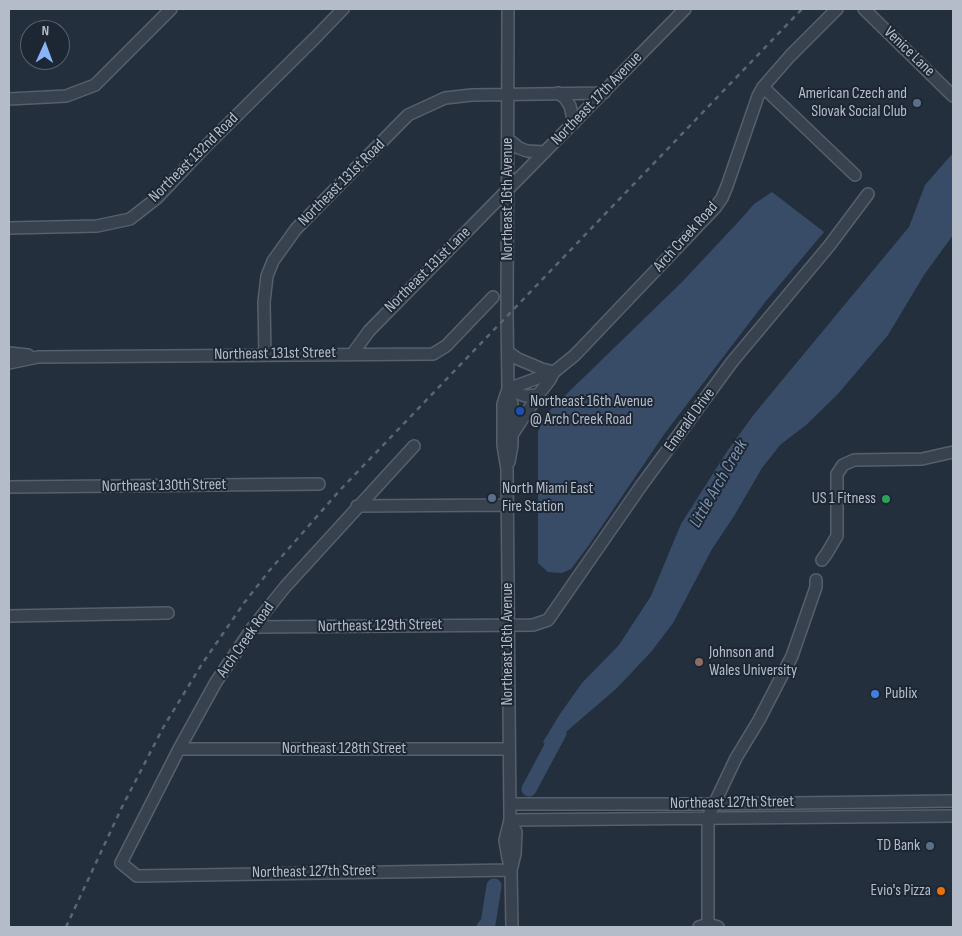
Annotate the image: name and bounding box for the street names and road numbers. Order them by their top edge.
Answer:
street label: Venice Lane [879,23,939,81]
street label: Northeast 17th Avenue [548,48,646,150]
street label: Northeast 132nd Road [145,109,243,207]
street label: Northeast 131st Road [295,136,389,230]
street label: Northeast 16th Avenue [498,137,518,261]
street label: Arch Creek Road [650,198,722,276]
street label: Northeast 131st Lane [381,223,475,317]
street label: Northeast 131st Street [214,343,336,365]
street label: Emerald Drive [661,384,719,456]
street label: Northeast 130th Street [102,475,226,497]
street label: Northeast 16th Avenue [498,582,518,706]
street label: Arch Creek Road [213,599,279,681]
street label: Northeast 129th Street [318,615,442,637]
street label: Northeast 128th Street [282,739,406,759]
street label: Northeast 127th Street [670,792,794,814]
street label: Northeast 127th Street [252,861,376,883]

